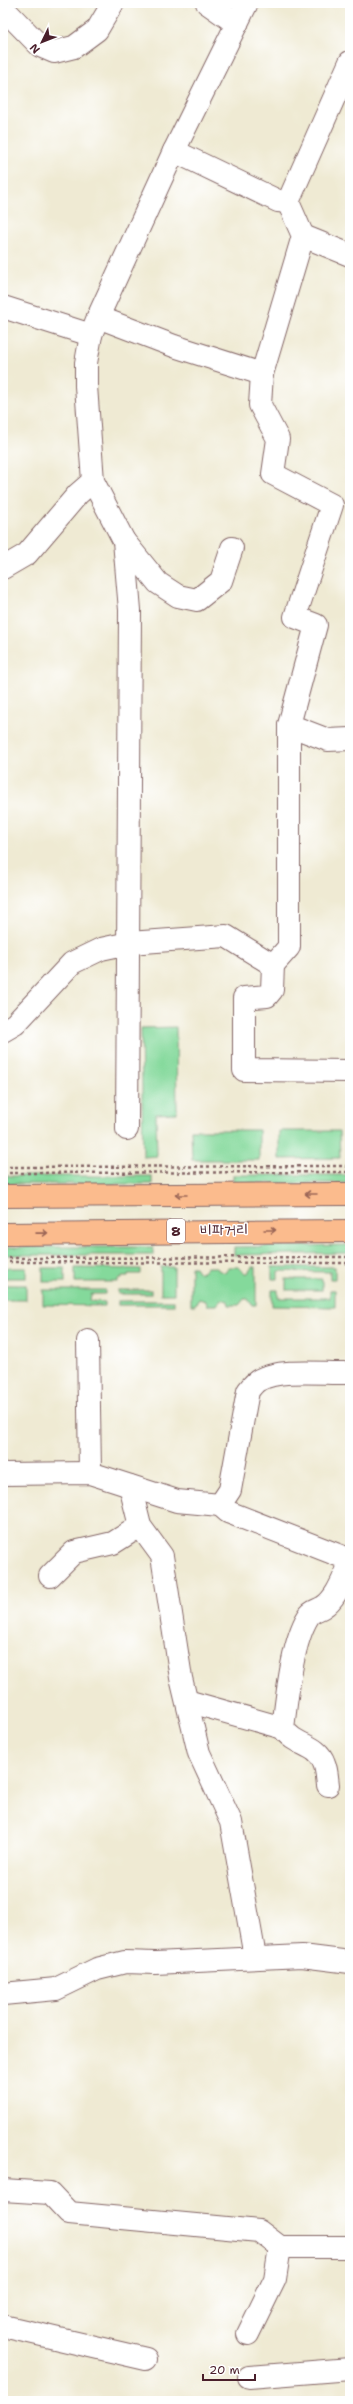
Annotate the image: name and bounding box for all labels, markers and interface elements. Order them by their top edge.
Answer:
north arrow [22,22,62,62]
text: N [26,40,44,57]
one-way arrow [305,1190,318,1198]
one-way arrow [175,1191,188,1199]
road number: 8 [167,1219,185,1243]
street label: 비파거리 [200,1220,248,1240]
one-way arrow [263,1226,276,1234]
one-way arrow [35,1229,48,1237]
scale bar [203,2356,255,2382]
text: 20 m [209,2362,240,2378]

